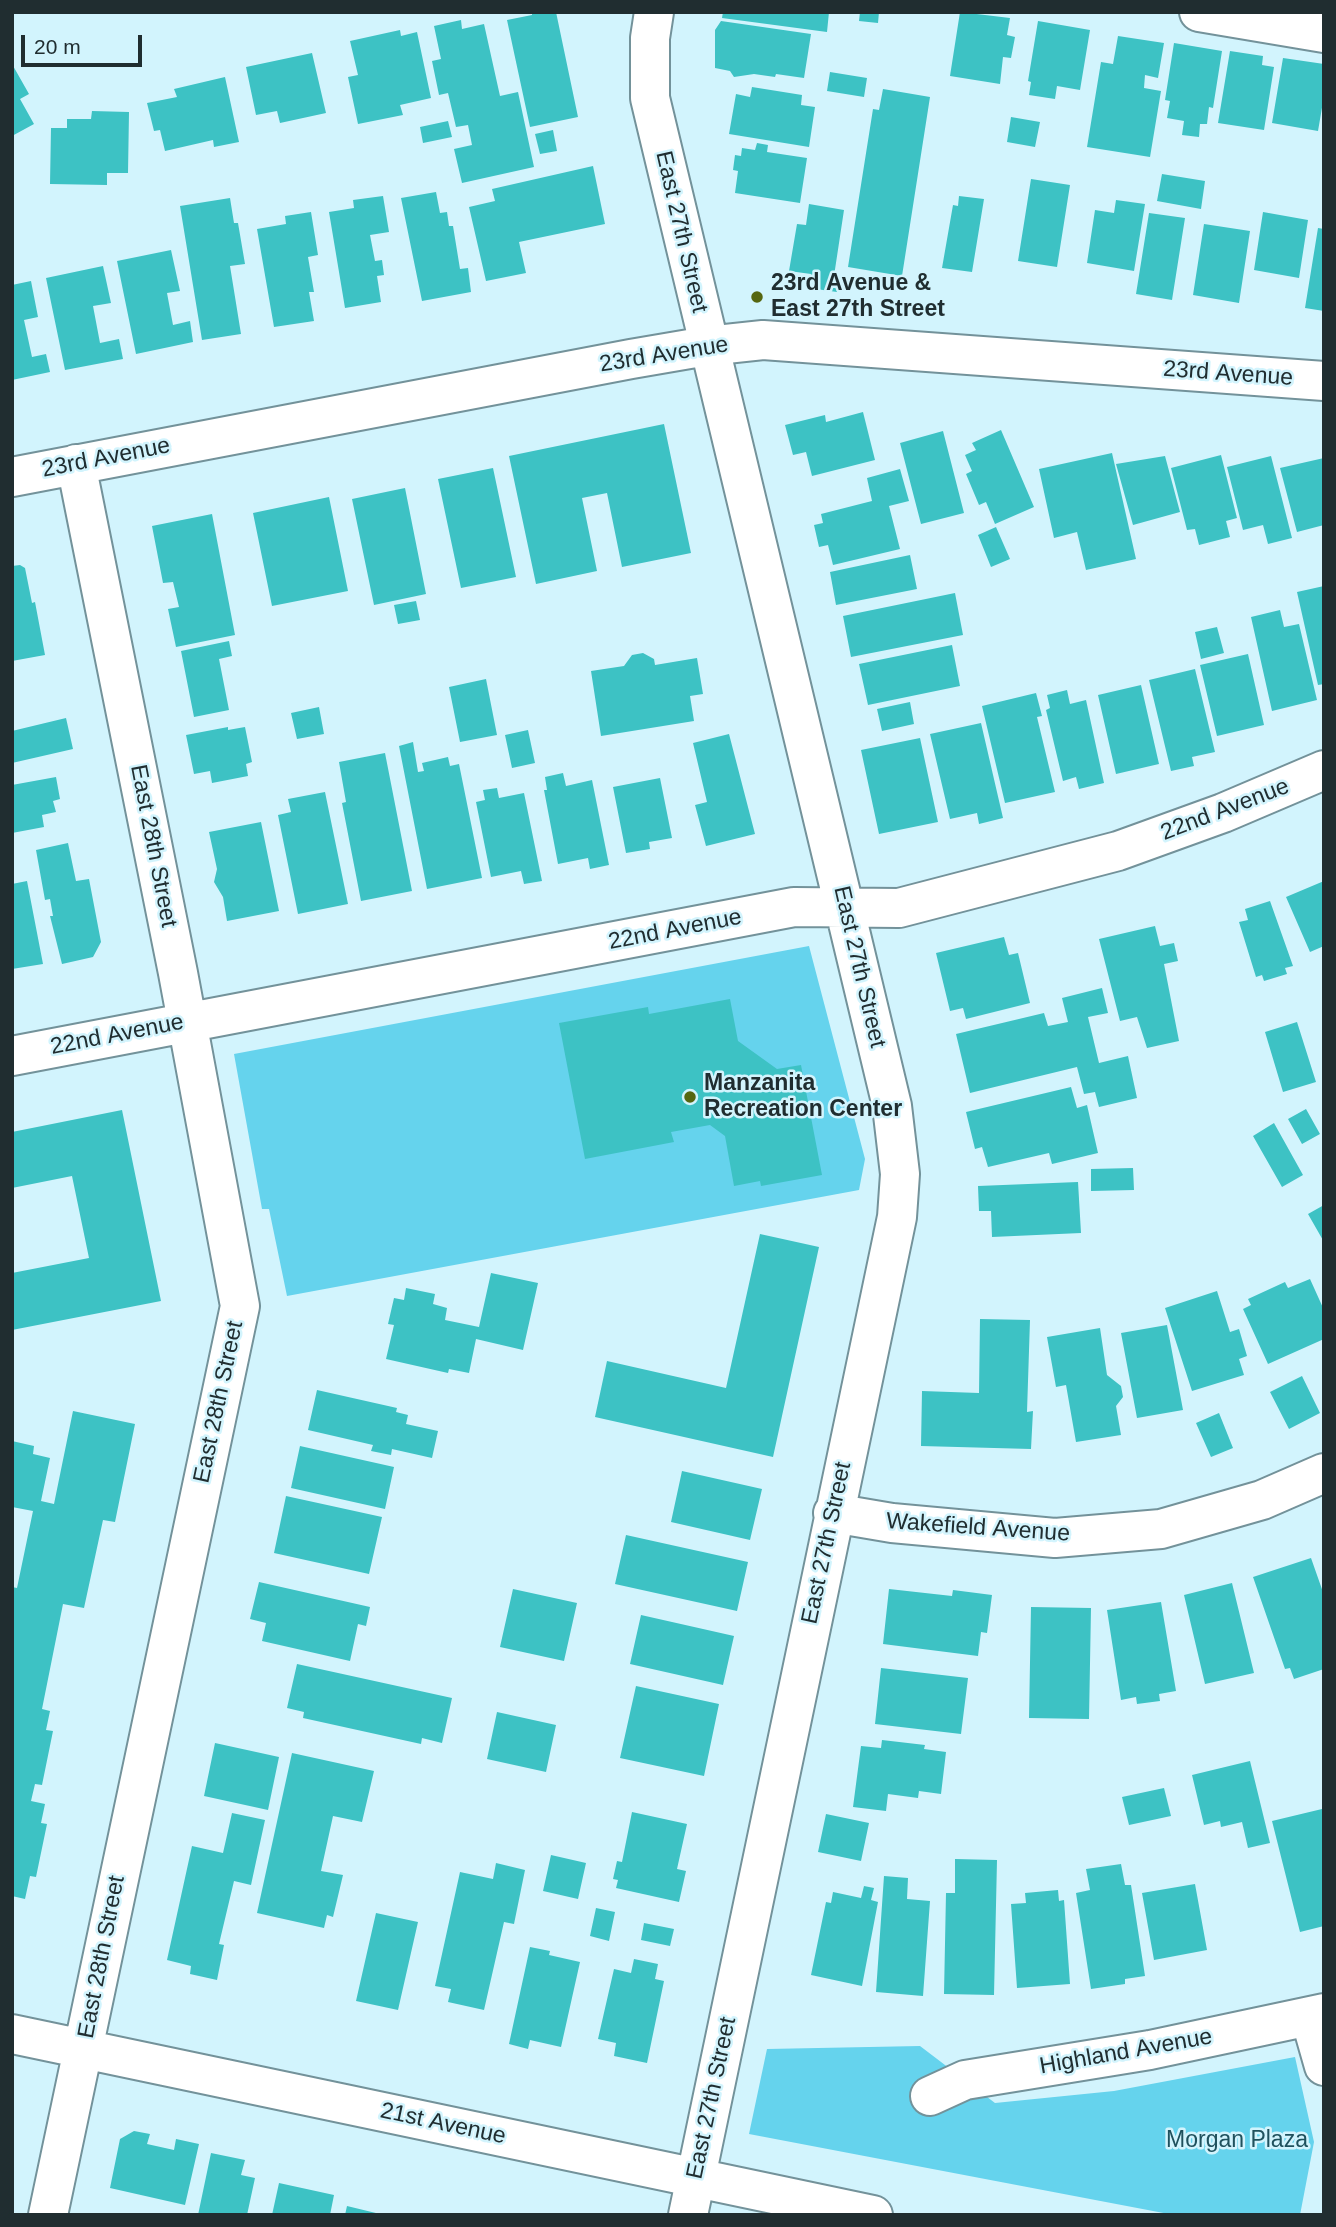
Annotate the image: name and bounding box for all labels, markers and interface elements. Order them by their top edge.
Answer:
scale bar [24,21,145,65]
text: 20 m [34,35,81,58]
street label: East 27th Street [649,149,713,315]
place label: 23rd Avenue & East 27th Street [771,270,945,324]
marker: 23rd Avenue & East 27th Street [749,289,765,305]
street label: 23rd Avenue [598,331,730,379]
street label: 23rd Avenue [1162,356,1294,392]
street label: 23rd Avenue [40,432,172,484]
street label: East 28th Street [124,762,182,930]
street label: 22nd Avenue [1157,773,1293,847]
street label: East 27th Street [827,884,891,1050]
street label: 22nd Avenue [606,904,744,956]
street label: 22nd Avenue [48,1009,186,1061]
place label: Manzanita Recreation Center [704,1070,902,1124]
marker: Manzanita Recreation Center [682,1089,698,1105]
street label: East 28th Street [188,1318,250,1486]
street label: East 27th Street [796,1459,858,1627]
street label: Wakefield Avenue [885,1508,1071,1548]
street label: East 28th Street [73,1873,131,2041]
street label: East 27th Street [681,2014,743,2182]
street label: Highland Avenue [1038,2023,1214,2081]
street label: 21st Avenue [378,2097,508,2151]
park label: Morgan Plaza [1166,2127,1308,2155]

